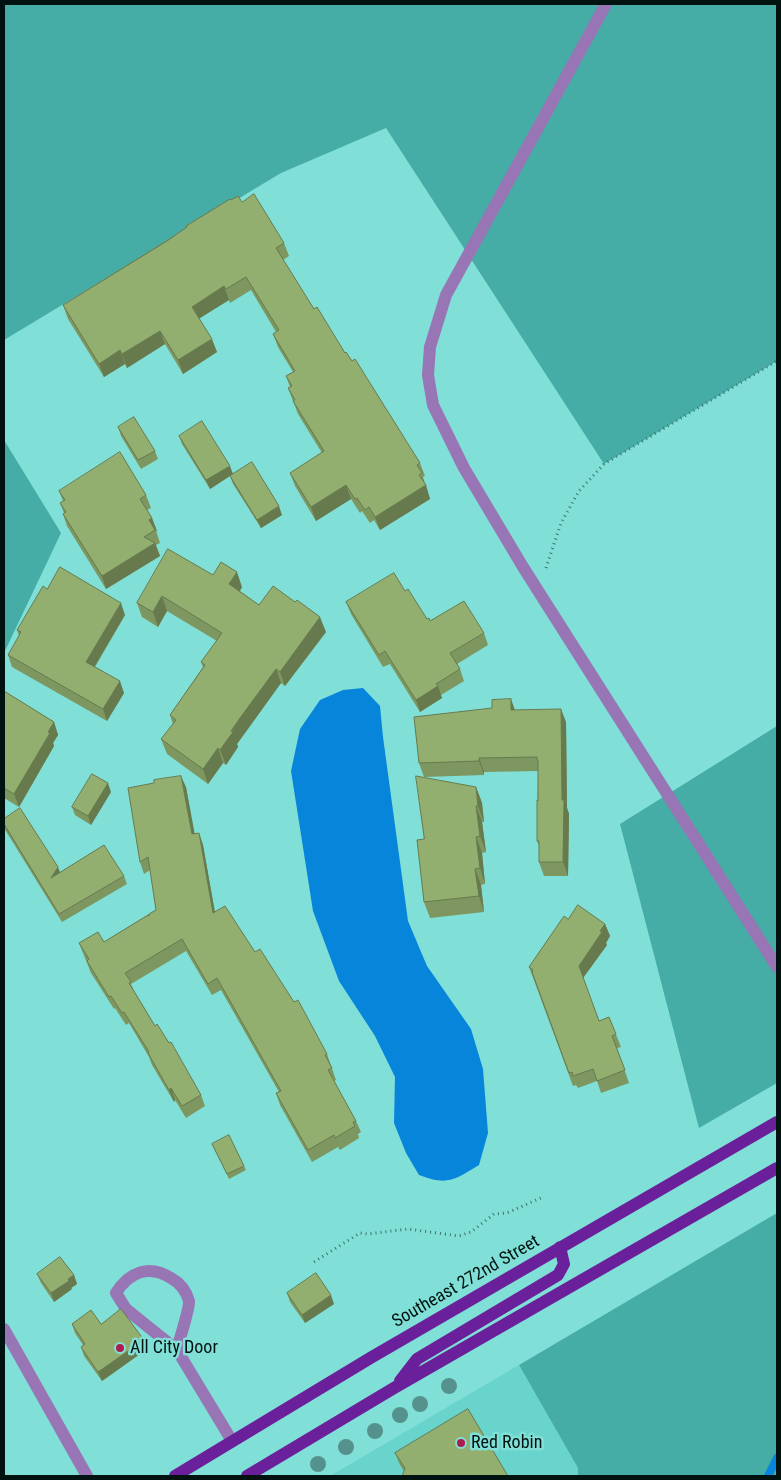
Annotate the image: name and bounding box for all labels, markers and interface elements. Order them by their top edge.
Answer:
street label: Southeast 272nd Street [389,1231,543,1333]
place label: All City Door [130,1337,218,1359]
marker: All City Door [114,1342,126,1354]
place label: Red Robin [471,1432,542,1454]
marker: Red Robin [455,1437,467,1449]

